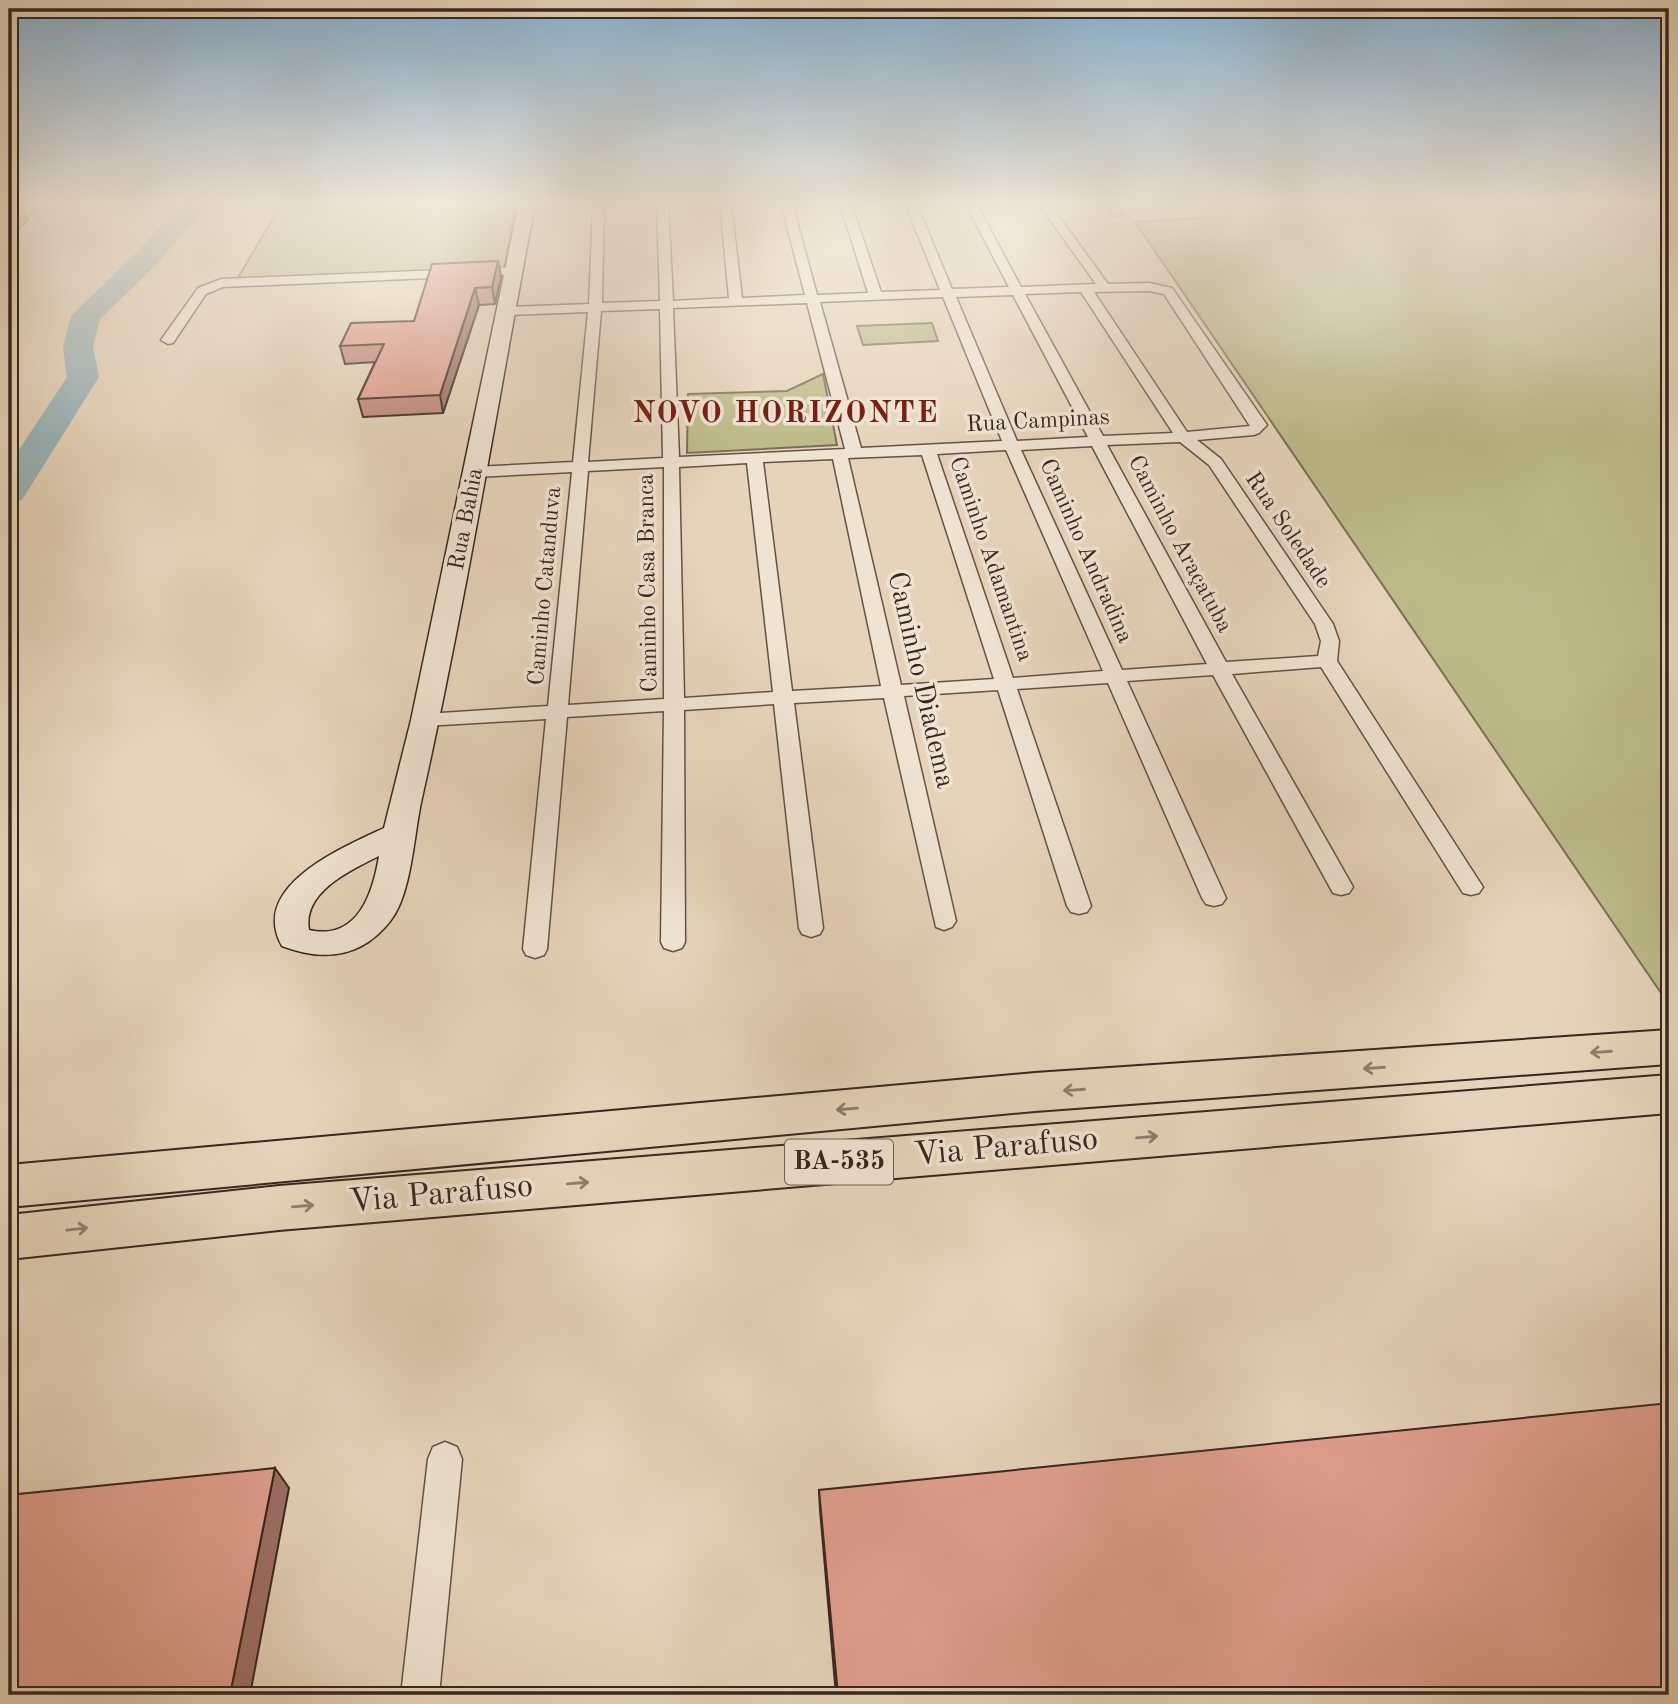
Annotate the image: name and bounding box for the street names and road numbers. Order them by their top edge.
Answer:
street label: Rua Campinas [966,406,1110,436]
street label: Caminho Araçatuba [1124,452,1236,636]
street label: Caminho Adamantina [945,454,1037,664]
street label: Caminho Andradina [1035,456,1137,646]
street label: Rua Bahia [445,466,487,572]
street label: Rua Soledade [1241,468,1335,592]
street label: Caminho Casa Branca [635,473,661,693]
street label: Caminho Catanduva [525,486,565,686]
street label: Caminho Diadema [881,569,959,791]
street label: Via Parafuso [913,1124,1099,1172]
road number: BA-535 [785,1140,893,1184]
street label: Via Parafuso [348,1171,534,1219]

